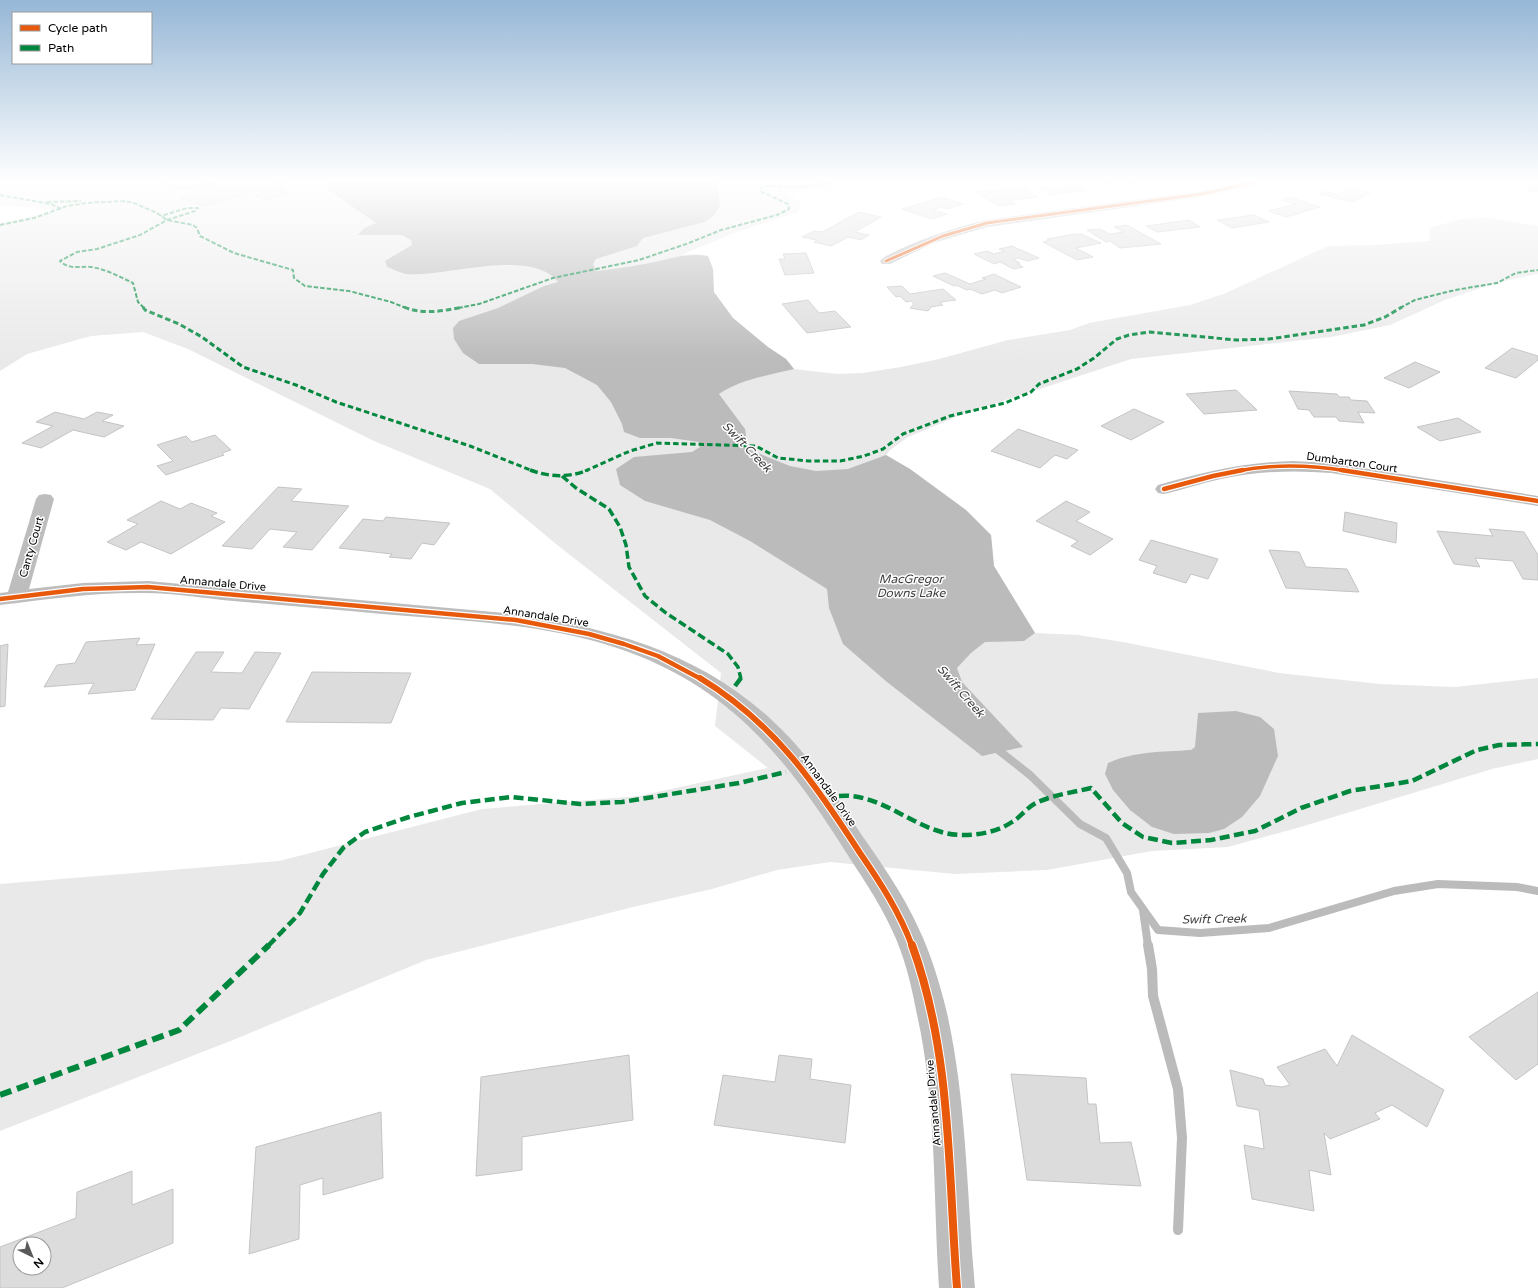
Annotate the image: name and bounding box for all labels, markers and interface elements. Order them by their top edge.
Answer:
legend [12,12,152,64]
text: Cycle path [48,21,107,35]
text: Path [48,41,74,55]
water label: Swift Creek [720,419,775,476]
street label: Dumbarton Court [1305,450,1398,475]
street label: Canty Court [17,515,46,579]
water label: MacGregor Downs Lake [877,572,946,600]
street label: Annandale Drive [179,573,267,594]
street label: Annandale Drive [502,603,590,630]
water label: Swift Creek [935,662,988,721]
street label: Annandale Drive [798,751,859,829]
water label: Swift Creek [1182,911,1248,927]
street label: Annandale Drive [923,1059,944,1147]
north arrow [12,1236,52,1276]
text: N [31,1255,46,1271]

